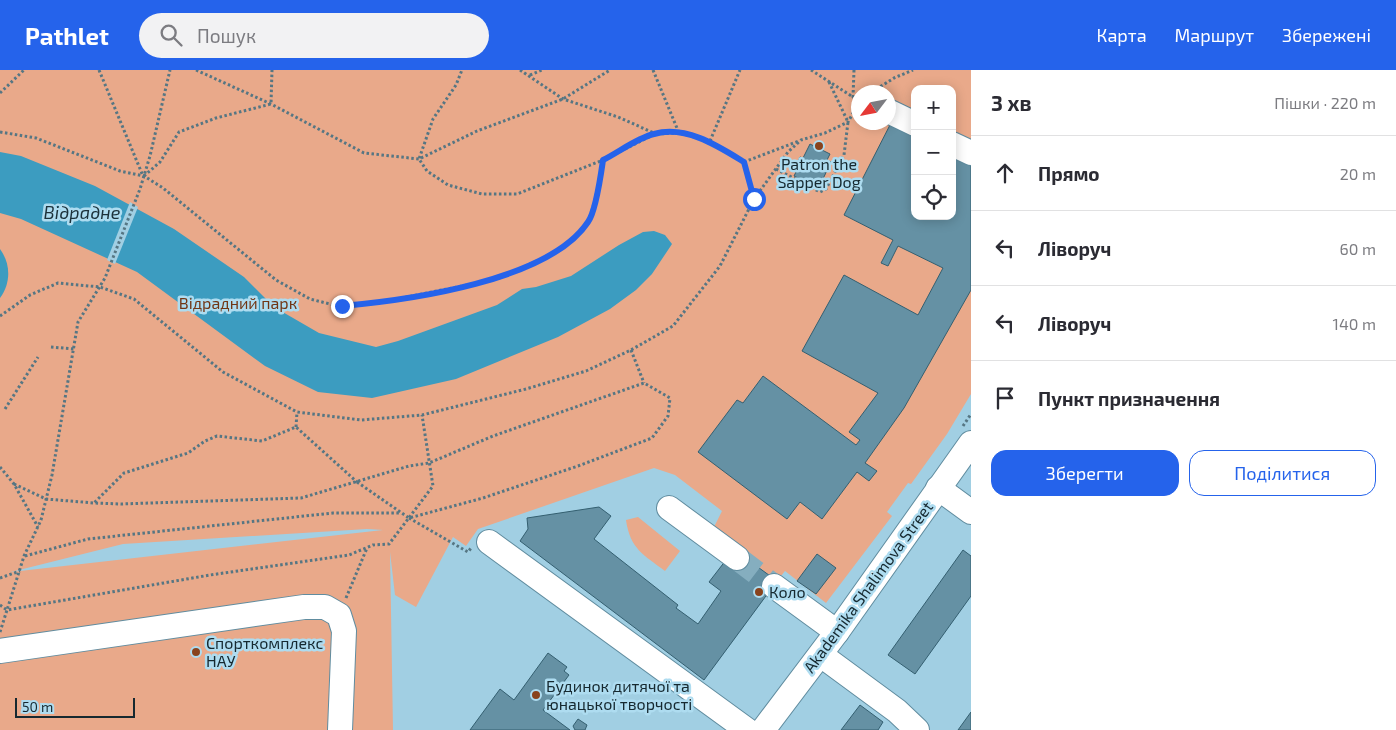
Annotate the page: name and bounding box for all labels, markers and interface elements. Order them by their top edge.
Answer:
search box [139,13,489,58]
text: Pathlet [25,21,109,50]
icon: search [157,21,185,49]
text: Пошук [197,24,256,47]
text: Карта [1097,24,1147,46]
text: Маршрут [1175,24,1254,46]
text: Збережені [1282,24,1371,46]
north arrow [851,85,896,130]
map controls [911,85,956,220]
button: + [911,85,956,130]
text: 3 хв [991,90,1031,115]
text: Пішки · 220 m [1274,93,1376,112]
button: − [911,130,956,175]
marker: Patron the Sapper Dog [813,140,825,152]
place label: Patron the Sapper Dog [777,154,861,191]
icon: ahead [991,159,1019,187]
text: Прямо [1038,162,1100,185]
text: 20 m [1340,164,1376,183]
button: locate [911,175,956,220]
route start [743,188,766,211]
water label: Відрадне [44,201,121,223]
icon: left [991,234,1019,262]
text: Ліворуч [1038,237,1111,260]
text: 60 m [1340,239,1376,258]
park label: Відрадний парк [179,293,298,312]
route end [331,295,354,318]
icon: left [991,309,1019,337]
text: Ліворуч [1038,312,1111,335]
text: 140 m [1333,314,1376,333]
icon: arrive [991,384,1019,412]
text: Пункт призначення [1038,387,1220,410]
button: Зберегти [991,450,1179,496]
button: Поділитися [1189,450,1376,496]
street label: Akademika Shalimova Street [799,497,936,676]
place label: Коло [769,582,806,601]
marker: Коло [753,586,765,598]
place label: Спорткомплекс НАУ [206,633,324,670]
marker: Спорткомплекс НАУ [190,646,202,658]
place label: Будинок дитячої та юнацької творчості [546,676,692,713]
marker: Будинок дитячої та юнацької творчості [530,689,542,701]
scale bar [15,695,135,718]
text: 50 m [22,698,53,715]

